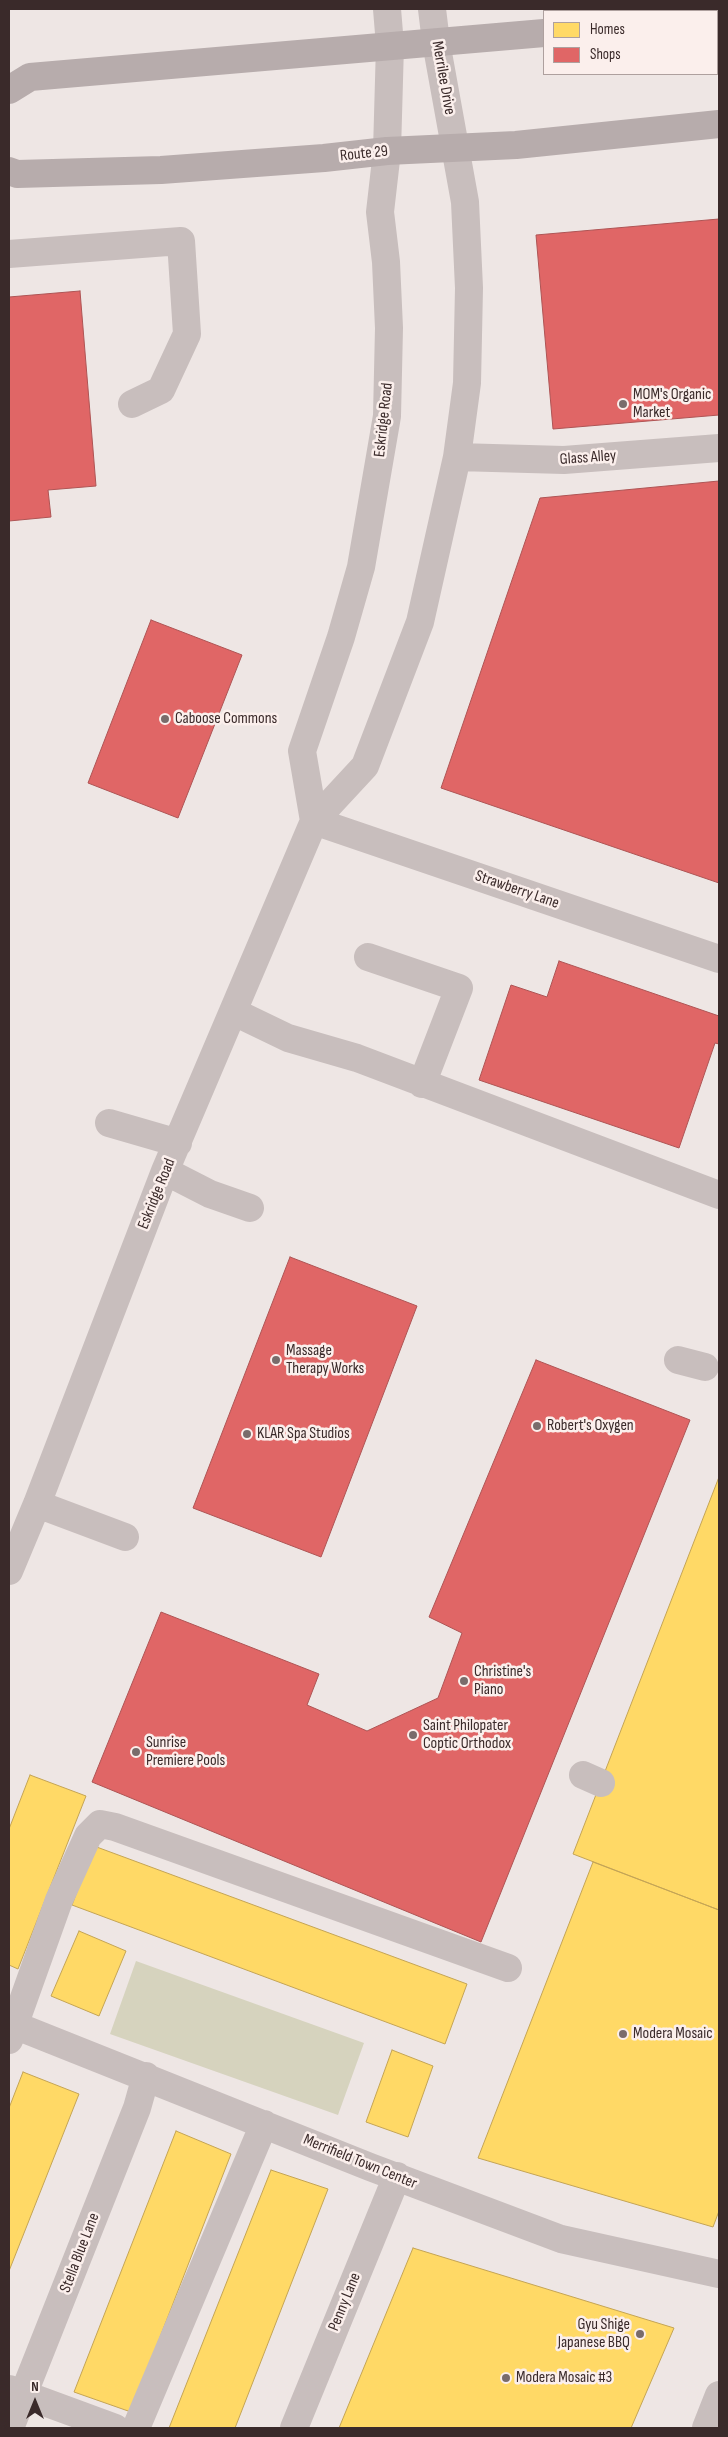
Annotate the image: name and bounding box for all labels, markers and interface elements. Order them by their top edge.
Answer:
legend [543,10,718,75]
text: Homes [590,20,625,39]
street label: Merrilee Drive [427,40,459,116]
text: Shops [590,45,621,64]
street label: Route 29 [339,142,389,166]
street label: Eskridge Road [371,382,397,458]
place label: MOM's Organic Market [633,385,711,423]
marker: MOM's Organic Market [617,398,629,410]
street label: Glass Alley [559,446,617,470]
place label: Caboose Commons [175,709,277,729]
marker: Caboose Commons [159,713,171,725]
street label: Strawberry Lane [472,867,562,913]
street label: Eskridge Road [134,1156,180,1232]
place label: Massage Therapy Works [286,1341,364,1379]
marker: Massage Therapy Works [270,1354,282,1366]
place label: Robert's Oxygen [547,1416,634,1436]
marker: Robert's Oxygen [531,1420,543,1432]
place label: KLAR Spa Studios [257,1424,350,1444]
marker: KLAR Spa Studios [241,1428,253,1440]
place label: Christine's Piano [474,1662,531,1700]
marker: Christine's Piano [458,1675,470,1687]
place label: Saint Philopater Coptic Orthodox [423,1716,511,1754]
marker: Saint Philopater Coptic Orthodox [407,1729,419,1741]
place label: Sunrise Premiere Pools [146,1733,225,1771]
marker: Sunrise Premiere Pools [130,1746,142,1758]
place label: Modera Mosaic [633,2024,713,2044]
marker: Modera Mosaic [617,2028,629,2040]
street label: Merrifield Town Center [300,2130,420,2194]
street label: Stella Blue Lane [56,2210,104,2296]
street label: Penny Lane [325,2270,365,2334]
place label: Gyu Shige Japanese BBQ [558,2315,630,2353]
marker: Gyu Shige Japanese BBQ [634,2328,646,2340]
place label: Modera Mosaic #3 [516,2368,612,2388]
marker: Modera Mosaic #3 [500,2372,512,2384]
north arrow [10,2377,60,2427]
text: N [31,2378,39,2395]

